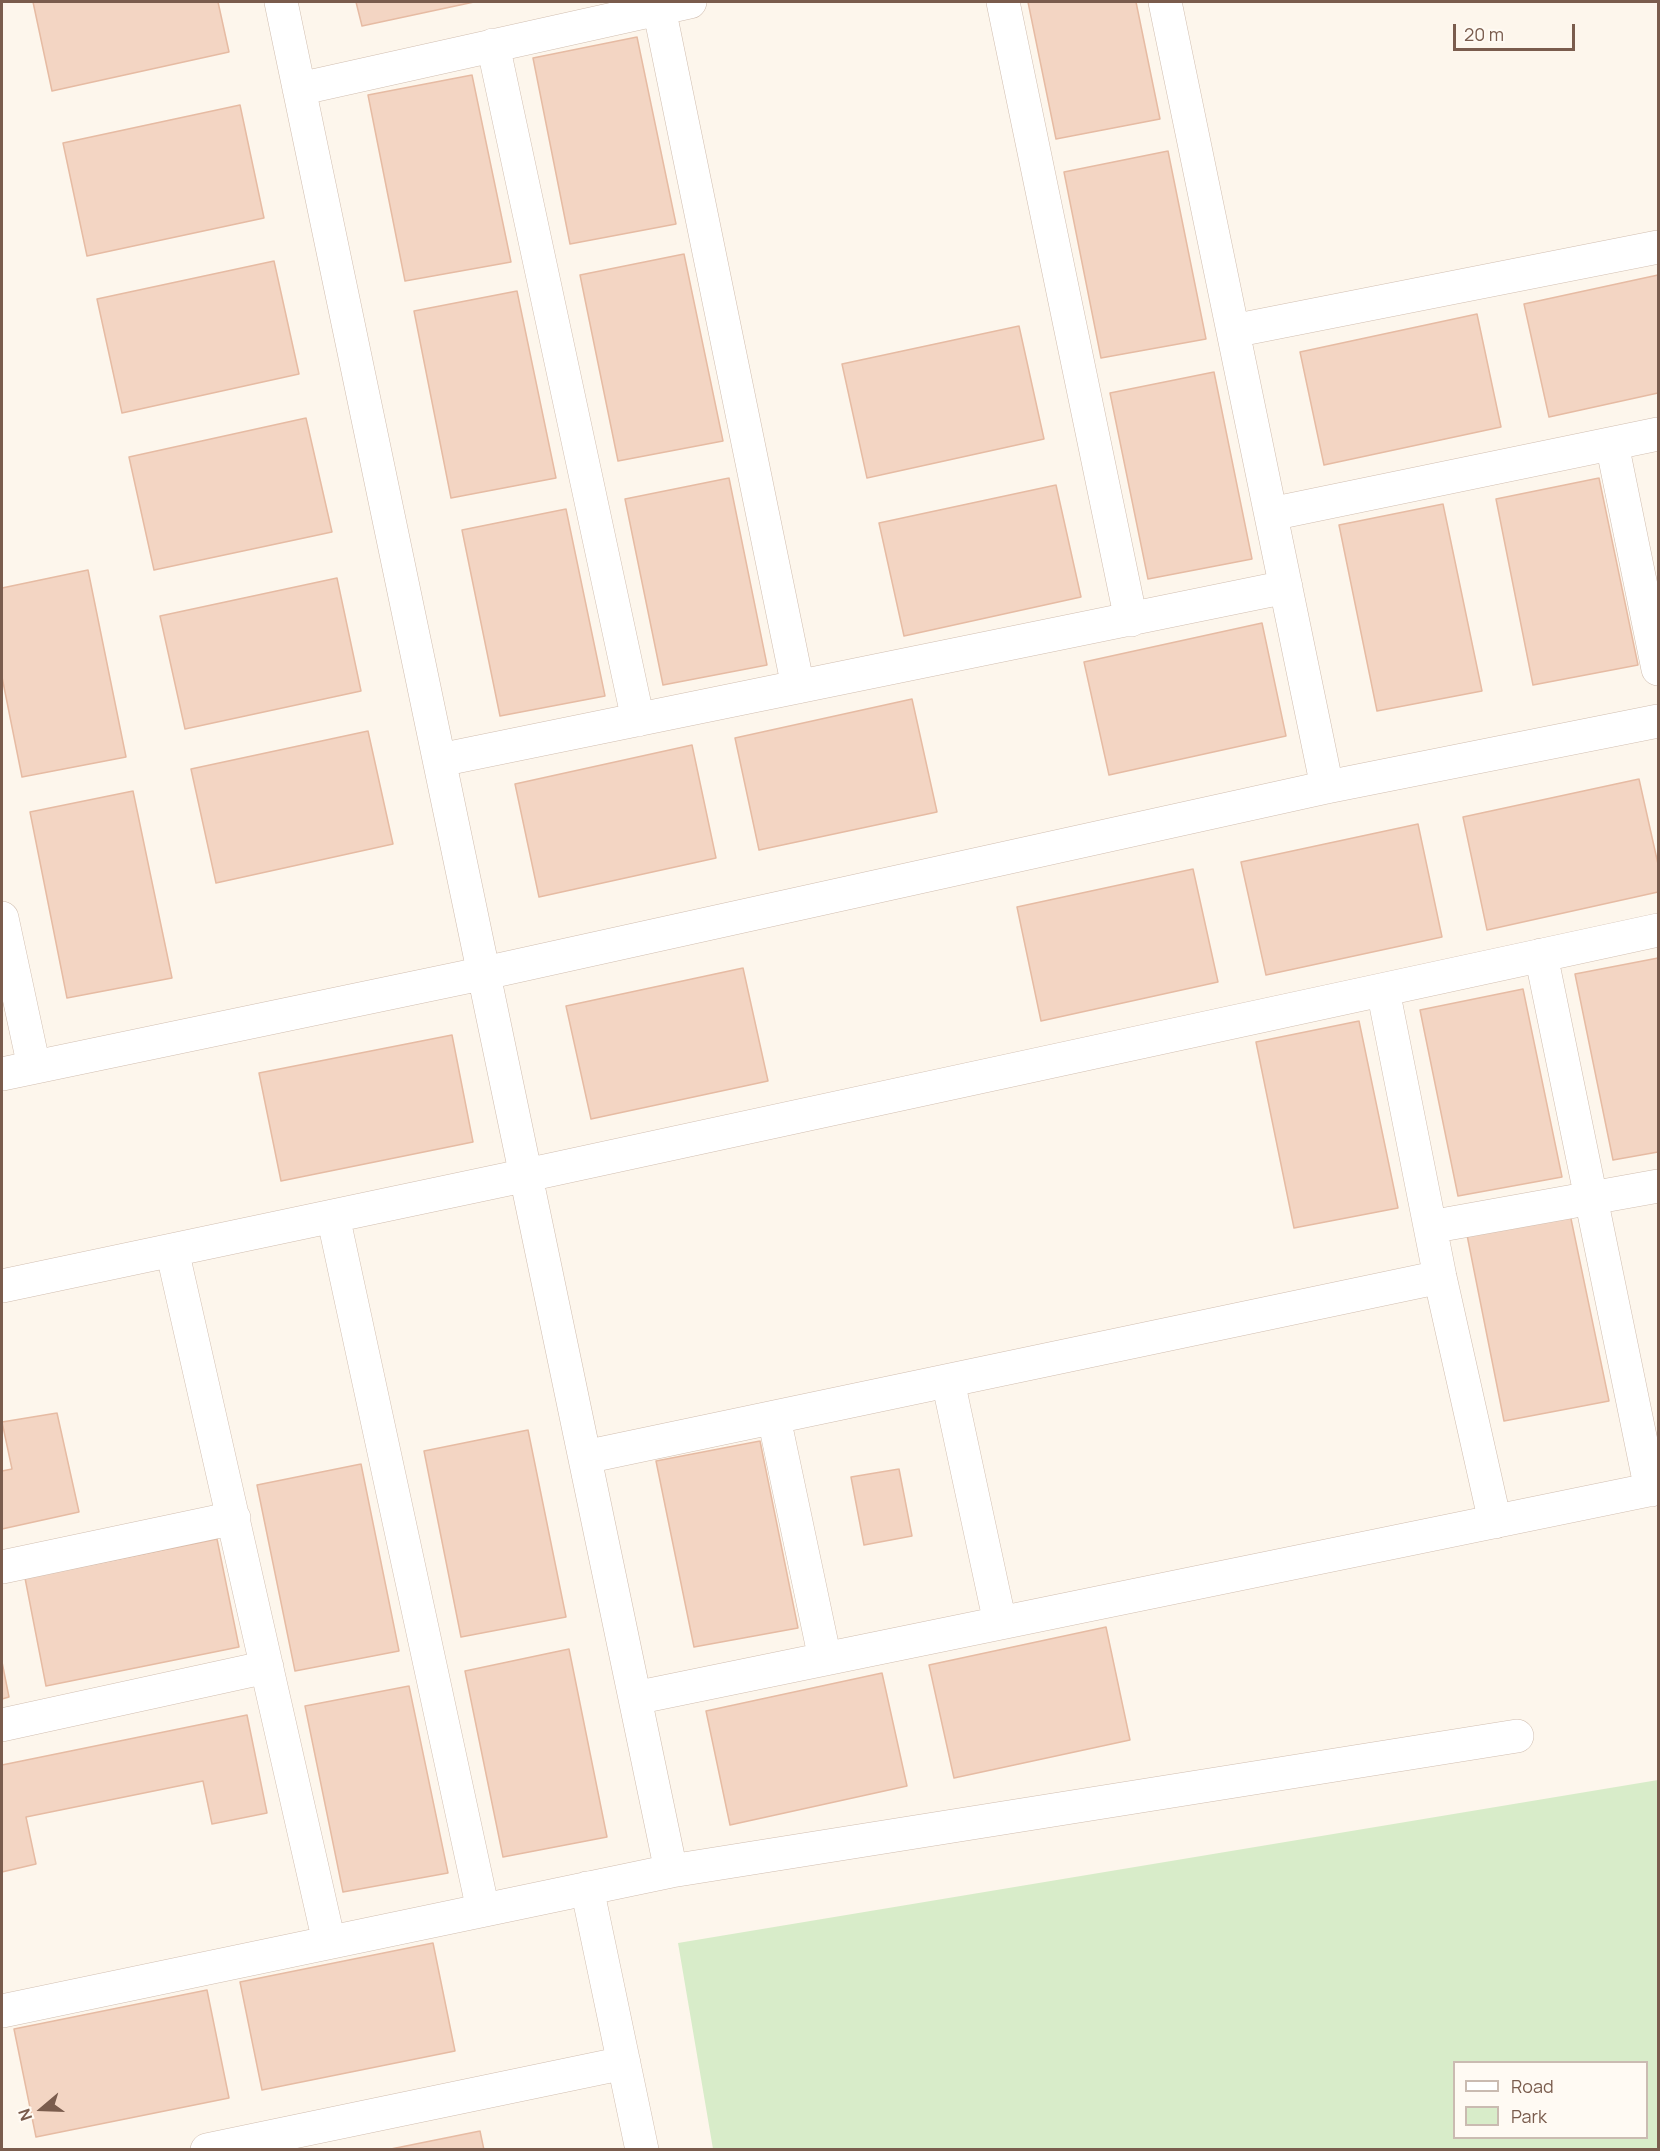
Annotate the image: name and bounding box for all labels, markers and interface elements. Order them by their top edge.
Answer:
scale bar [1456,12,1578,50]
text: 20 m [1464,22,1504,46]
legend [1453,2061,1648,2139]
text: Road [1511,2074,1554,2098]
north arrow [12,2079,72,2139]
text: Park [1511,2104,1547,2128]
text: N [13,2106,37,2124]

